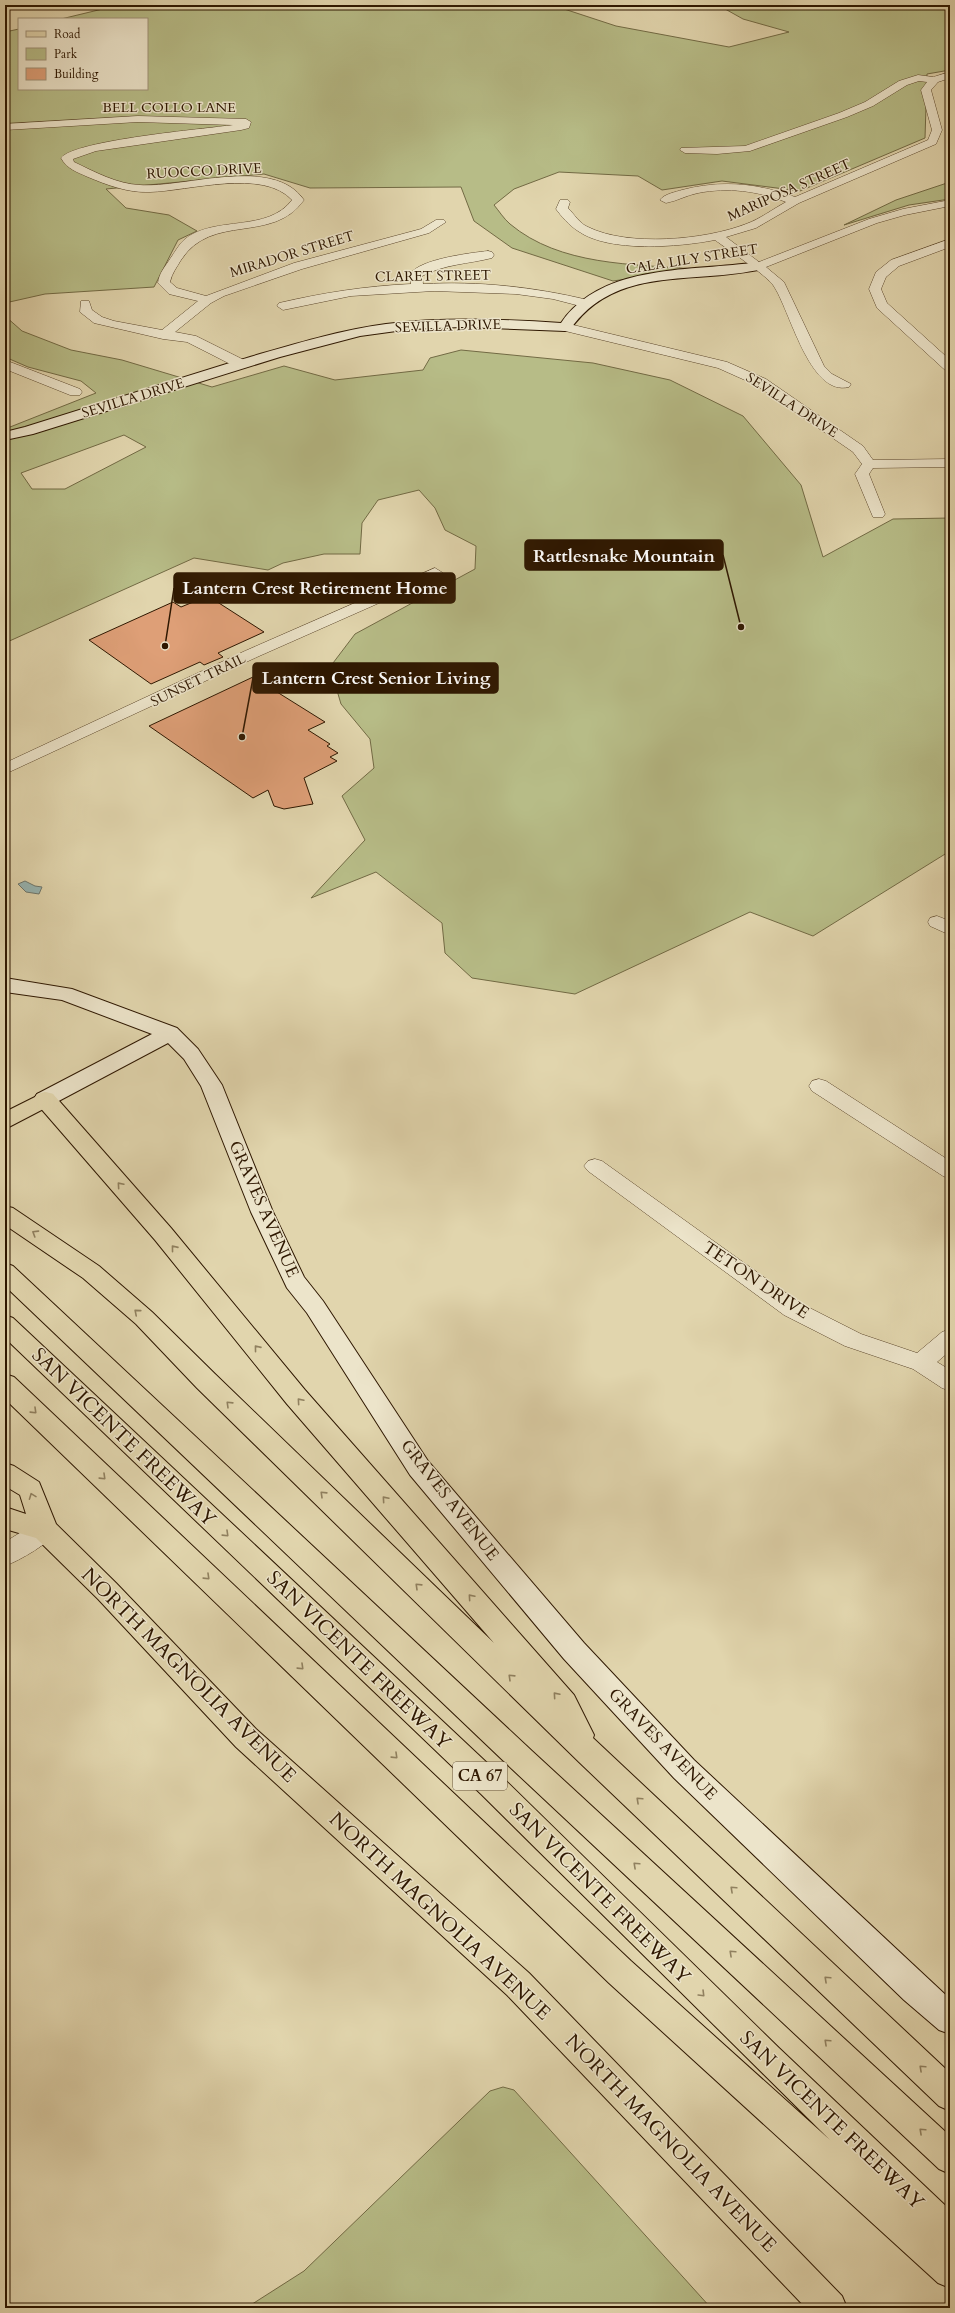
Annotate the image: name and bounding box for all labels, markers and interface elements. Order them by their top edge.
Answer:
legend [18,18,148,90]
text: Road [54,26,81,42]
text: Park [54,46,78,62]
text: Building [54,66,99,82]
street label: BELL COLLO LANE [102,98,236,117]
street label: MARIPOSA STREET [724,154,854,226]
street label: RUOCCO DRIVE [146,158,262,184]
street label: MIRADOR STREET [227,226,357,282]
street label: CALA LILY STREET [625,239,759,279]
street label: CLARET STREET [375,265,491,287]
street label: SEVILLA DRIVE [395,315,502,337]
street label: SEVILLA DRIVE [742,368,842,442]
street label: SEVILLA DRIVE [79,373,187,423]
callout: Rattlesnake Mountain [525,540,723,570]
text: Rattlesnake Mountain [533,544,716,569]
callout: Lantern Crest Retirement Home [174,573,455,603]
text: Lantern Crest Retirement Home [182,576,448,601]
street label: SUNSET TRAIL [147,649,249,711]
callout: Lantern Crest Senior Living [253,663,498,693]
text: Lantern Crest Senior Living [261,666,491,691]
street label: GRAVES AVENUE [224,1137,304,1281]
one-way arrow [118,1182,125,1190]
one-way arrow [32,1230,39,1238]
street label: TETON DRIVE [698,1236,814,1324]
one-way arrow [172,1245,179,1252]
one-way arrow [135,1310,142,1317]
street label: SAN VICENTE FREEWAY [26,1342,222,1532]
one-way arrow [254,1346,261,1353]
one-way arrow [297,1398,304,1405]
one-way arrow [226,1401,234,1409]
one-way arrow [29,1406,36,1413]
street label: GRAVES AVENUE [396,1435,504,1565]
one-way arrow [98,1472,106,1480]
one-way arrow [320,1491,328,1499]
one-way arrow [29,1492,37,1499]
one-way arrow [383,1496,390,1503]
one-way arrow [221,1529,229,1537]
street label: NORTH MAGNOLIA AVENUE [76,1562,302,1788]
street label: SAN VICENTE FREEWAY [261,1565,457,1755]
one-way arrow [202,1572,210,1580]
one-way arrow [415,1583,423,1591]
one-way arrow [468,1594,475,1601]
one-way arrow [296,1662,304,1669]
one-way arrow [508,1674,516,1681]
street label: GRAVES AVENUE [604,1683,722,1805]
one-way arrow [554,1692,561,1699]
one-way arrow [390,1752,398,1759]
road number: CA 67 [453,1762,507,1790]
street label: SAN VICENTE FREEWAY [503,1796,697,1990]
one-way arrow [636,1797,644,1804]
street label: NORTH MAGNOLIA AVENUE [323,1806,557,2026]
one-way arrow [633,1862,641,1870]
one-way arrow [730,1886,738,1894]
one-way arrow [729,1951,737,1958]
one-way arrow [824,1976,832,1983]
one-way arrow [697,1989,705,1997]
street label: SAN VICENTE FREEWAY [734,2025,930,2215]
street label: NORTH MAGNOLIA AVENUE [559,2028,783,2258]
one-way arrow [824,2040,832,2047]
one-way arrow [919,2065,927,2073]
one-way arrow [919,2129,926,2136]

